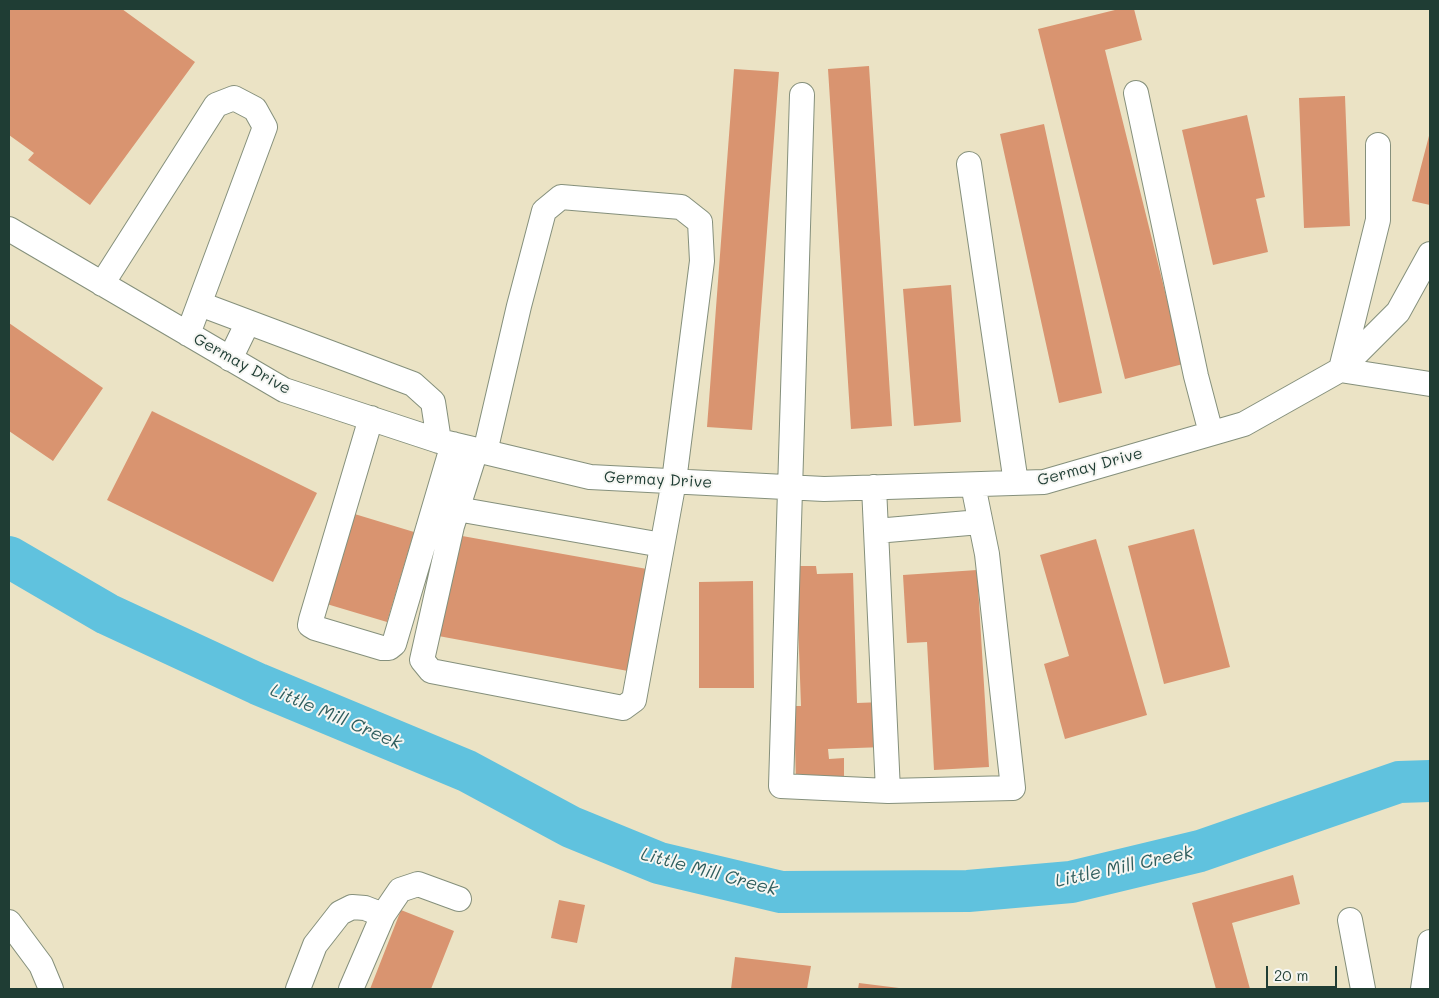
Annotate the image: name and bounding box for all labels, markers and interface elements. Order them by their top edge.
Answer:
street label: Germay Drive [190,329,294,399]
street label: Germay Drive [1035,444,1145,490]
street label: Germay Drive [603,468,713,492]
water label: Little Mill Creek [267,680,405,754]
water label: Little Mill Creek [1053,842,1195,892]
water label: Little Mill Creek [638,843,780,901]
scale bar [1269,956,1340,988]
text: 20 m [1274,965,1308,985]

